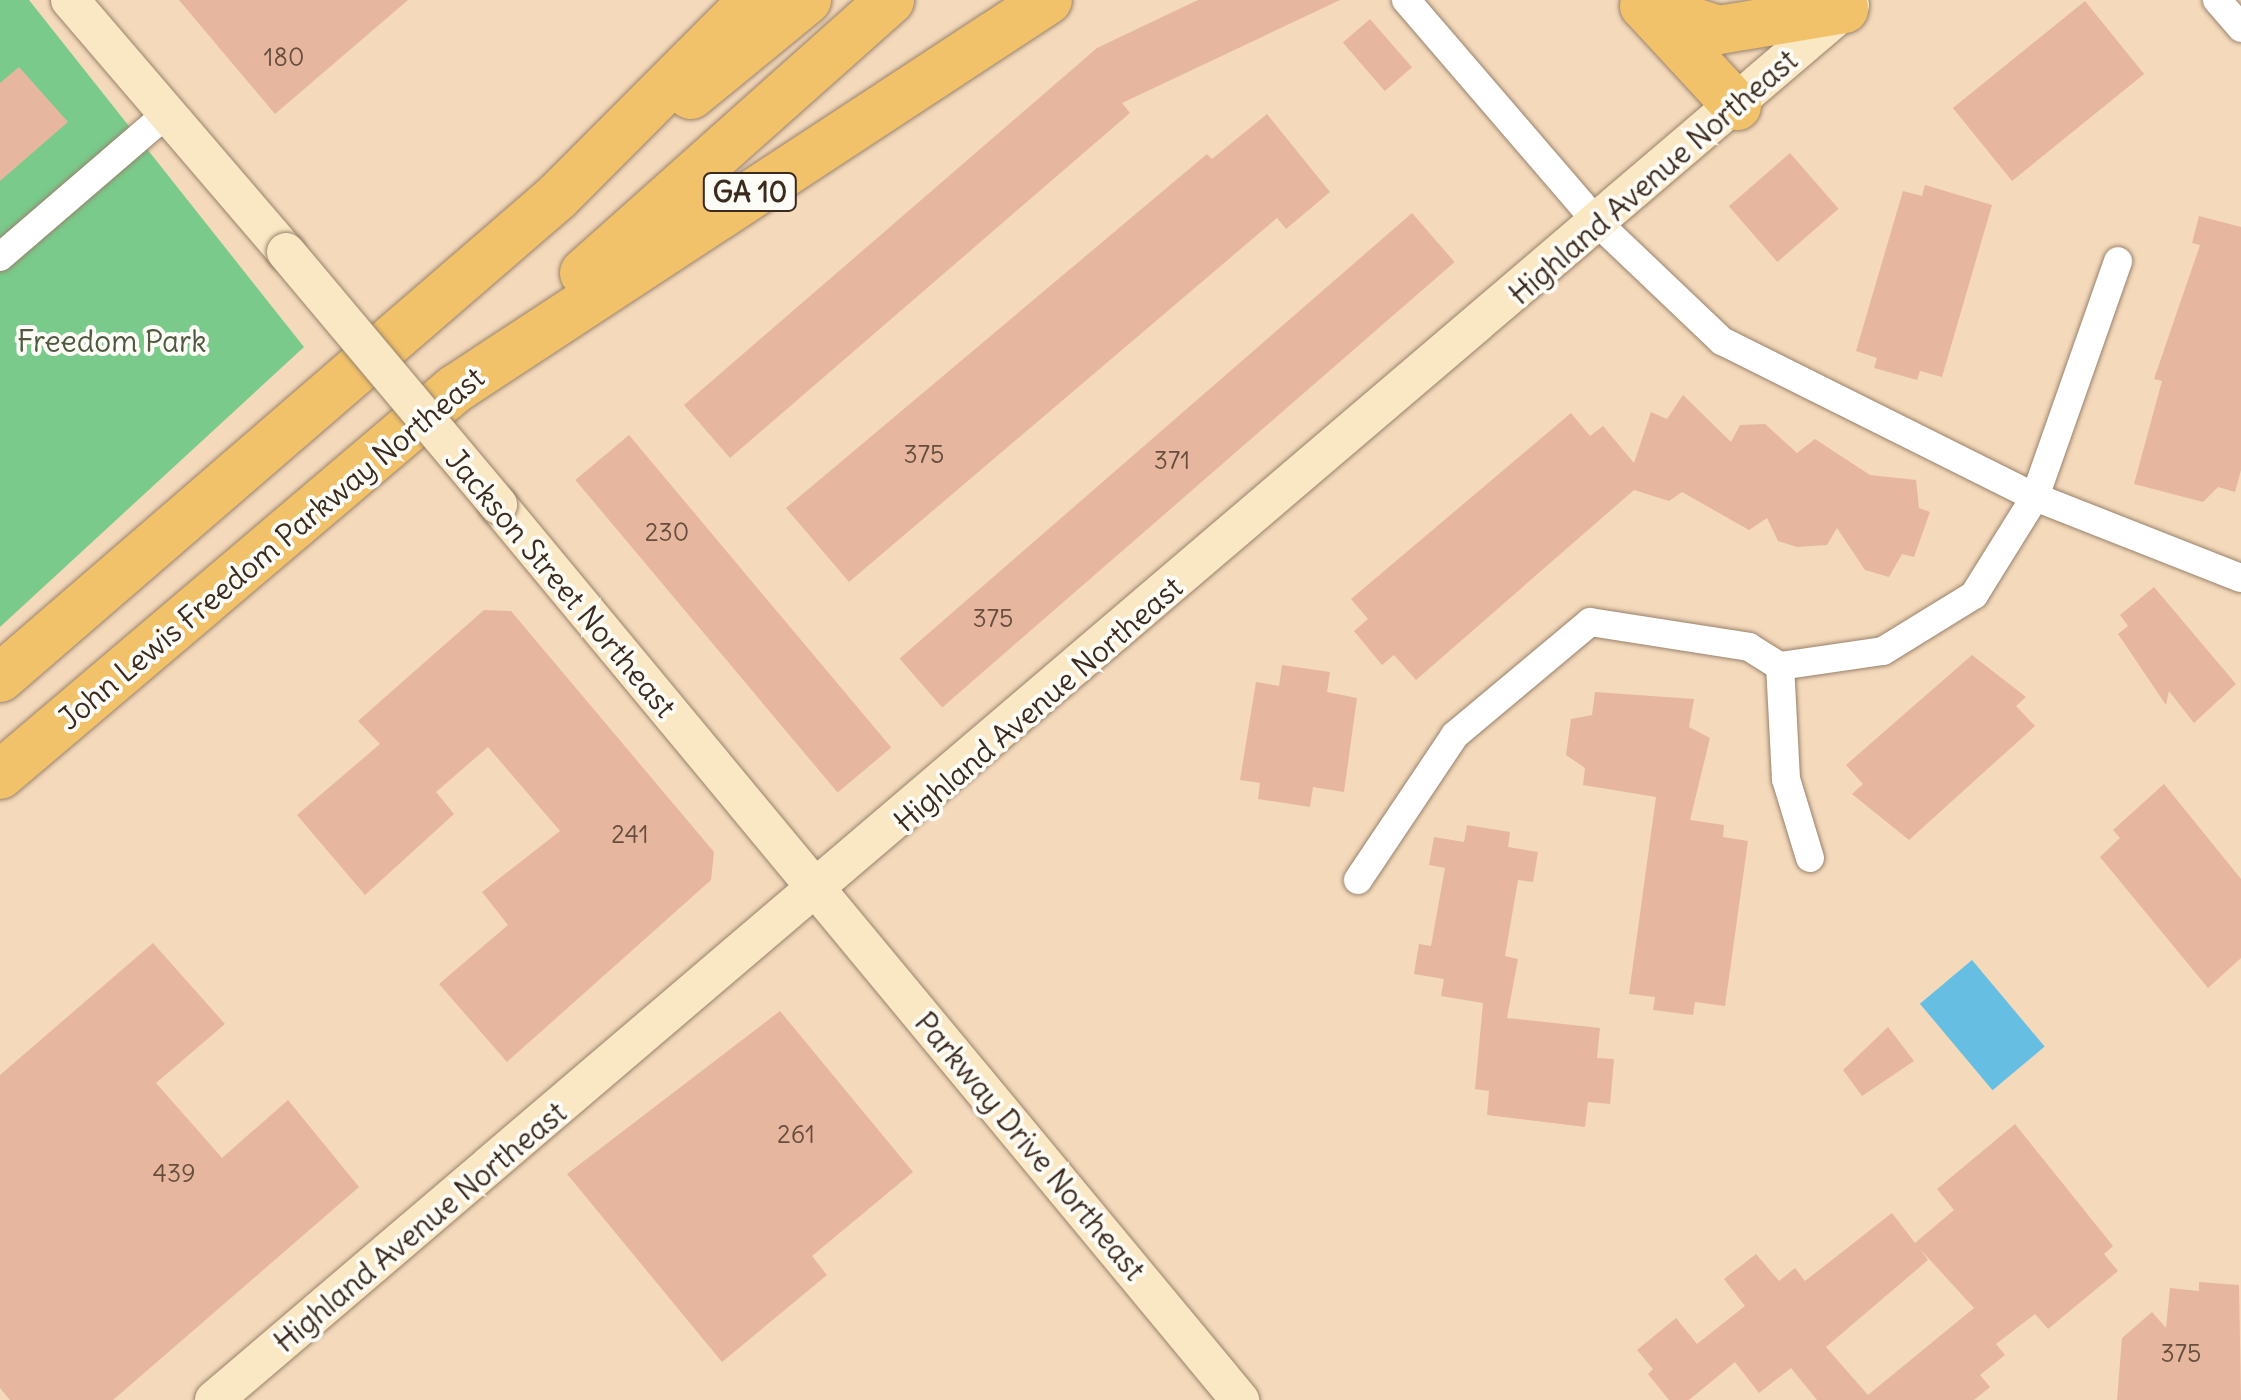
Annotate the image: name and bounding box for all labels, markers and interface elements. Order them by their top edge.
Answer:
house number: 180 [264,42,304,72]
street label: Highland Avenue Northeast [1502,42,1804,312]
road number: GA 10 [702,169,798,215]
park label: Freedom Park [17,323,207,359]
street label: John Lewis Freedom Parkway Northeast [51,359,491,737]
house number: 375 [904,439,944,469]
street label: Jackson Street Northeast [438,442,684,724]
house number: 371 [1154,445,1190,475]
house number: 230 [645,517,689,547]
street label: Highland Avenue Northeast [887,569,1189,839]
house number: 375 [973,603,1013,633]
house number: 241 [611,819,649,849]
street label: Parkway Drive Northeast [907,1005,1153,1287]
street label: Highland Avenue Northeast [267,1094,573,1360]
house number: 261 [777,1119,815,1149]
house number: 439 [152,1158,196,1188]
house number: 375 [2161,1338,2201,1368]

